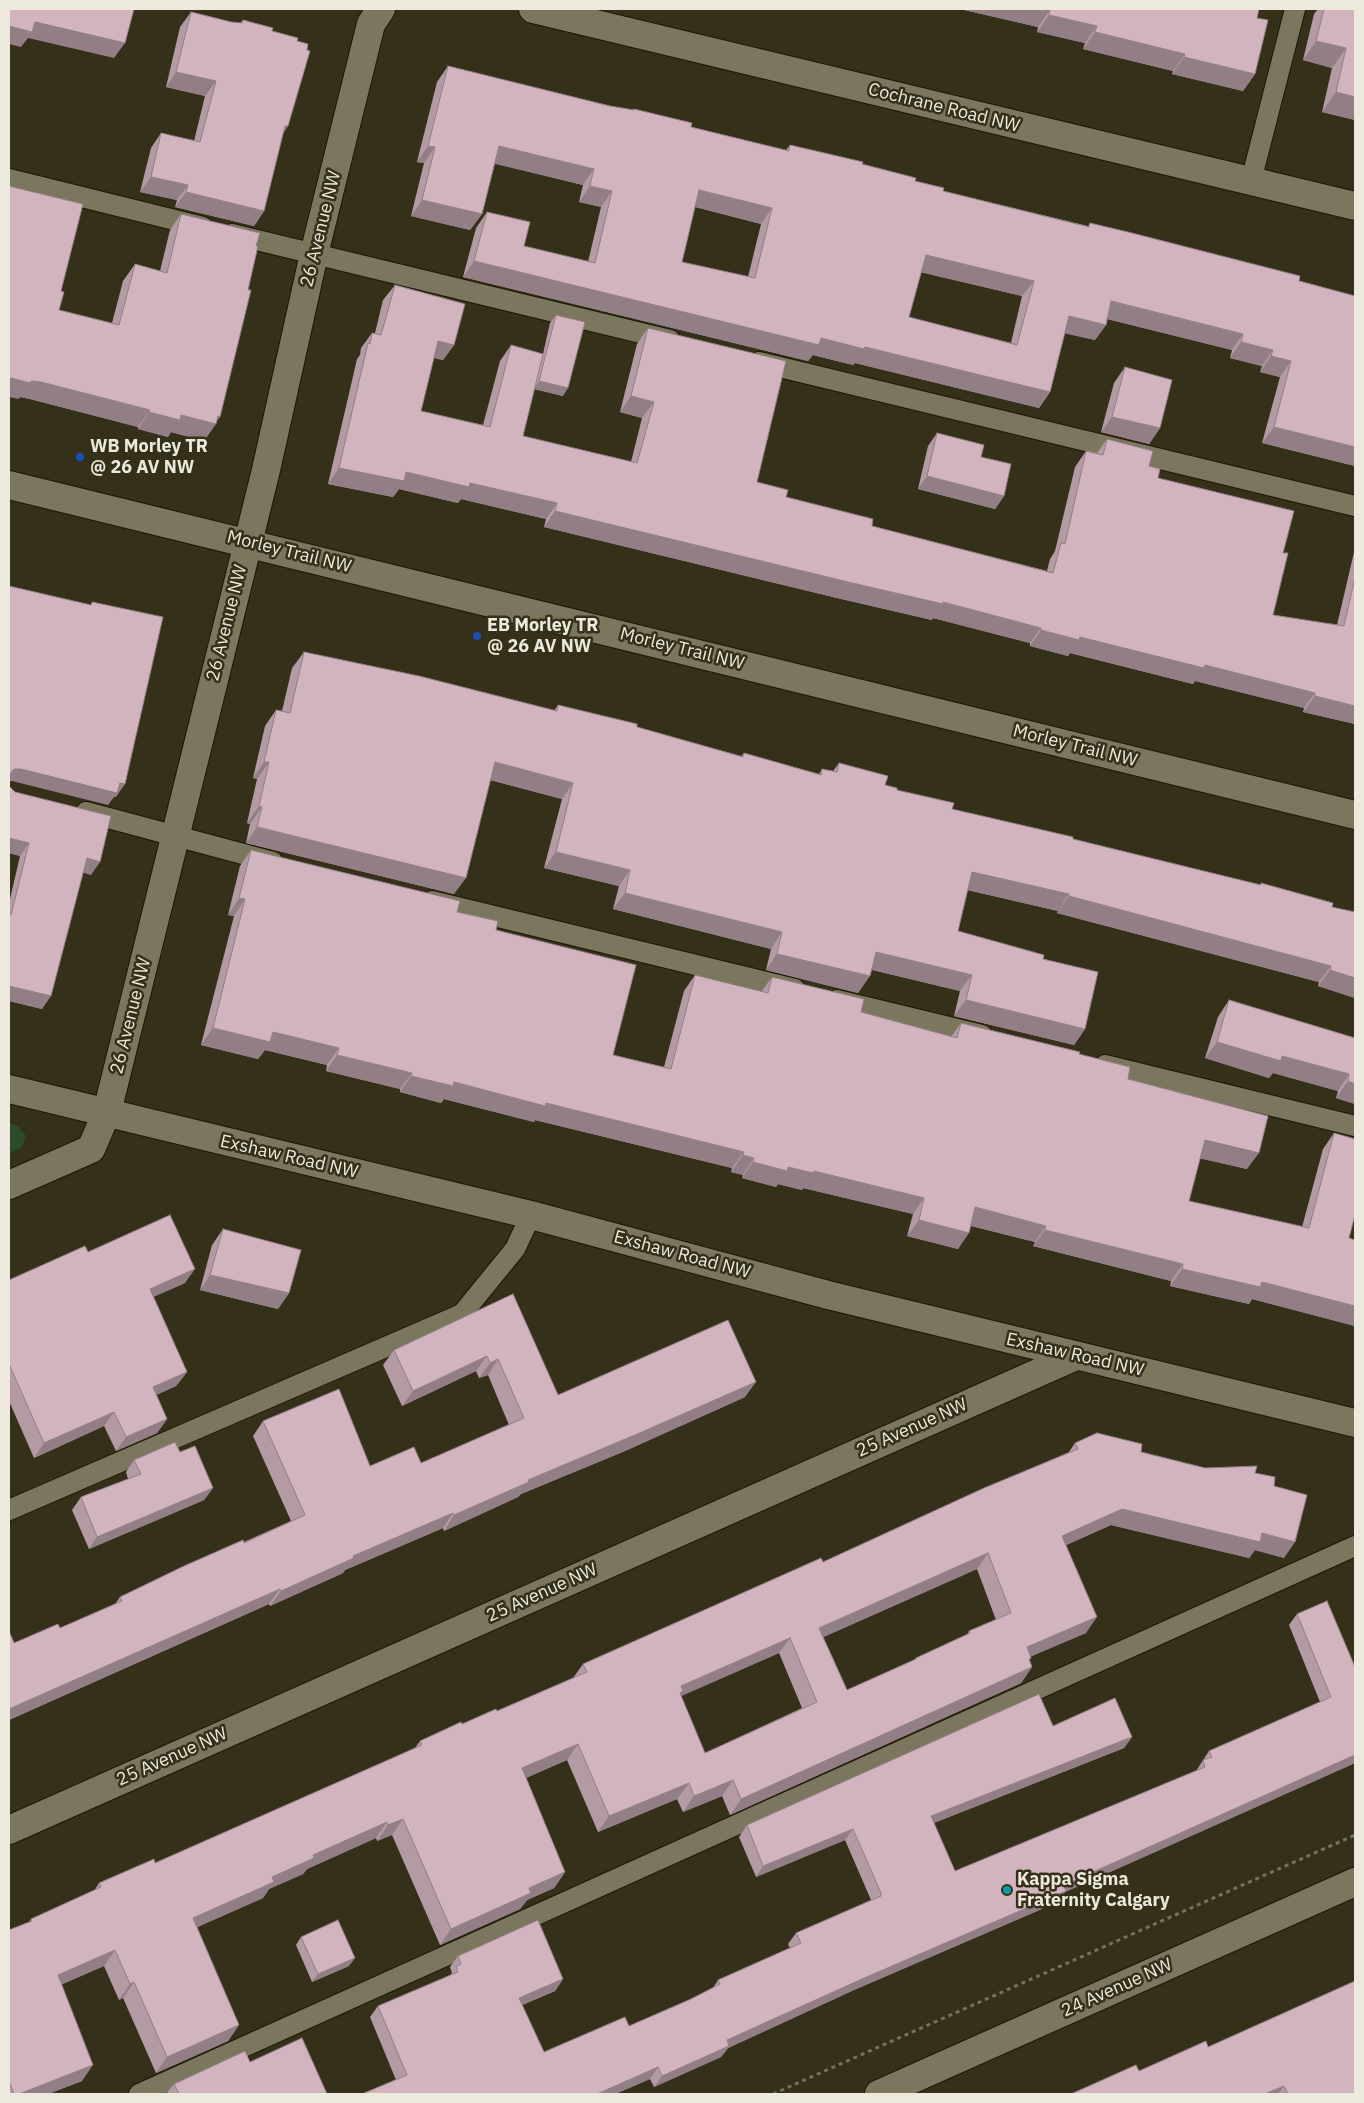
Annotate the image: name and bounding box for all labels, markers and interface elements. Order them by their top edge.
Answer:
street label: Cochrane Road NW [866,79,1022,137]
street label: 26 Avenue NW [296,169,346,289]
place label: WB Morley TR @ 26 AV NW [90,436,208,478]
marker: WB Morley TR @ 26 AV NW [74,451,86,463]
street label: Morley Trail NW [225,526,353,578]
street label: 26 Avenue NW [202,563,252,683]
place label: EB Morley TR @ 26 AV NW [487,615,598,658]
street label: Morley Trail NW [618,623,746,675]
marker: EB Morley TR @ 26 AV NW [471,630,483,642]
street label: Morley Trail NW [1011,720,1139,772]
street label: 26 Avenue NW [106,956,156,1076]
street label: Exshaw Road NW [218,1131,360,1183]
street label: Exshaw Road NW [611,1226,753,1284]
street label: Exshaw Road NW [1004,1329,1146,1381]
street label: 25 Avenue NW [853,1394,971,1462]
street label: 25 Avenue NW [483,1559,601,1627]
street label: 25 Avenue NW [113,1723,231,1791]
place label: Kappa Sigma Fraternity Calgary [1017,1869,1170,1912]
marker: Kappa Sigma Fraternity Calgary [1001,1884,1013,1896]
street label: 24 Avenue NW [1058,1954,1176,2022]

